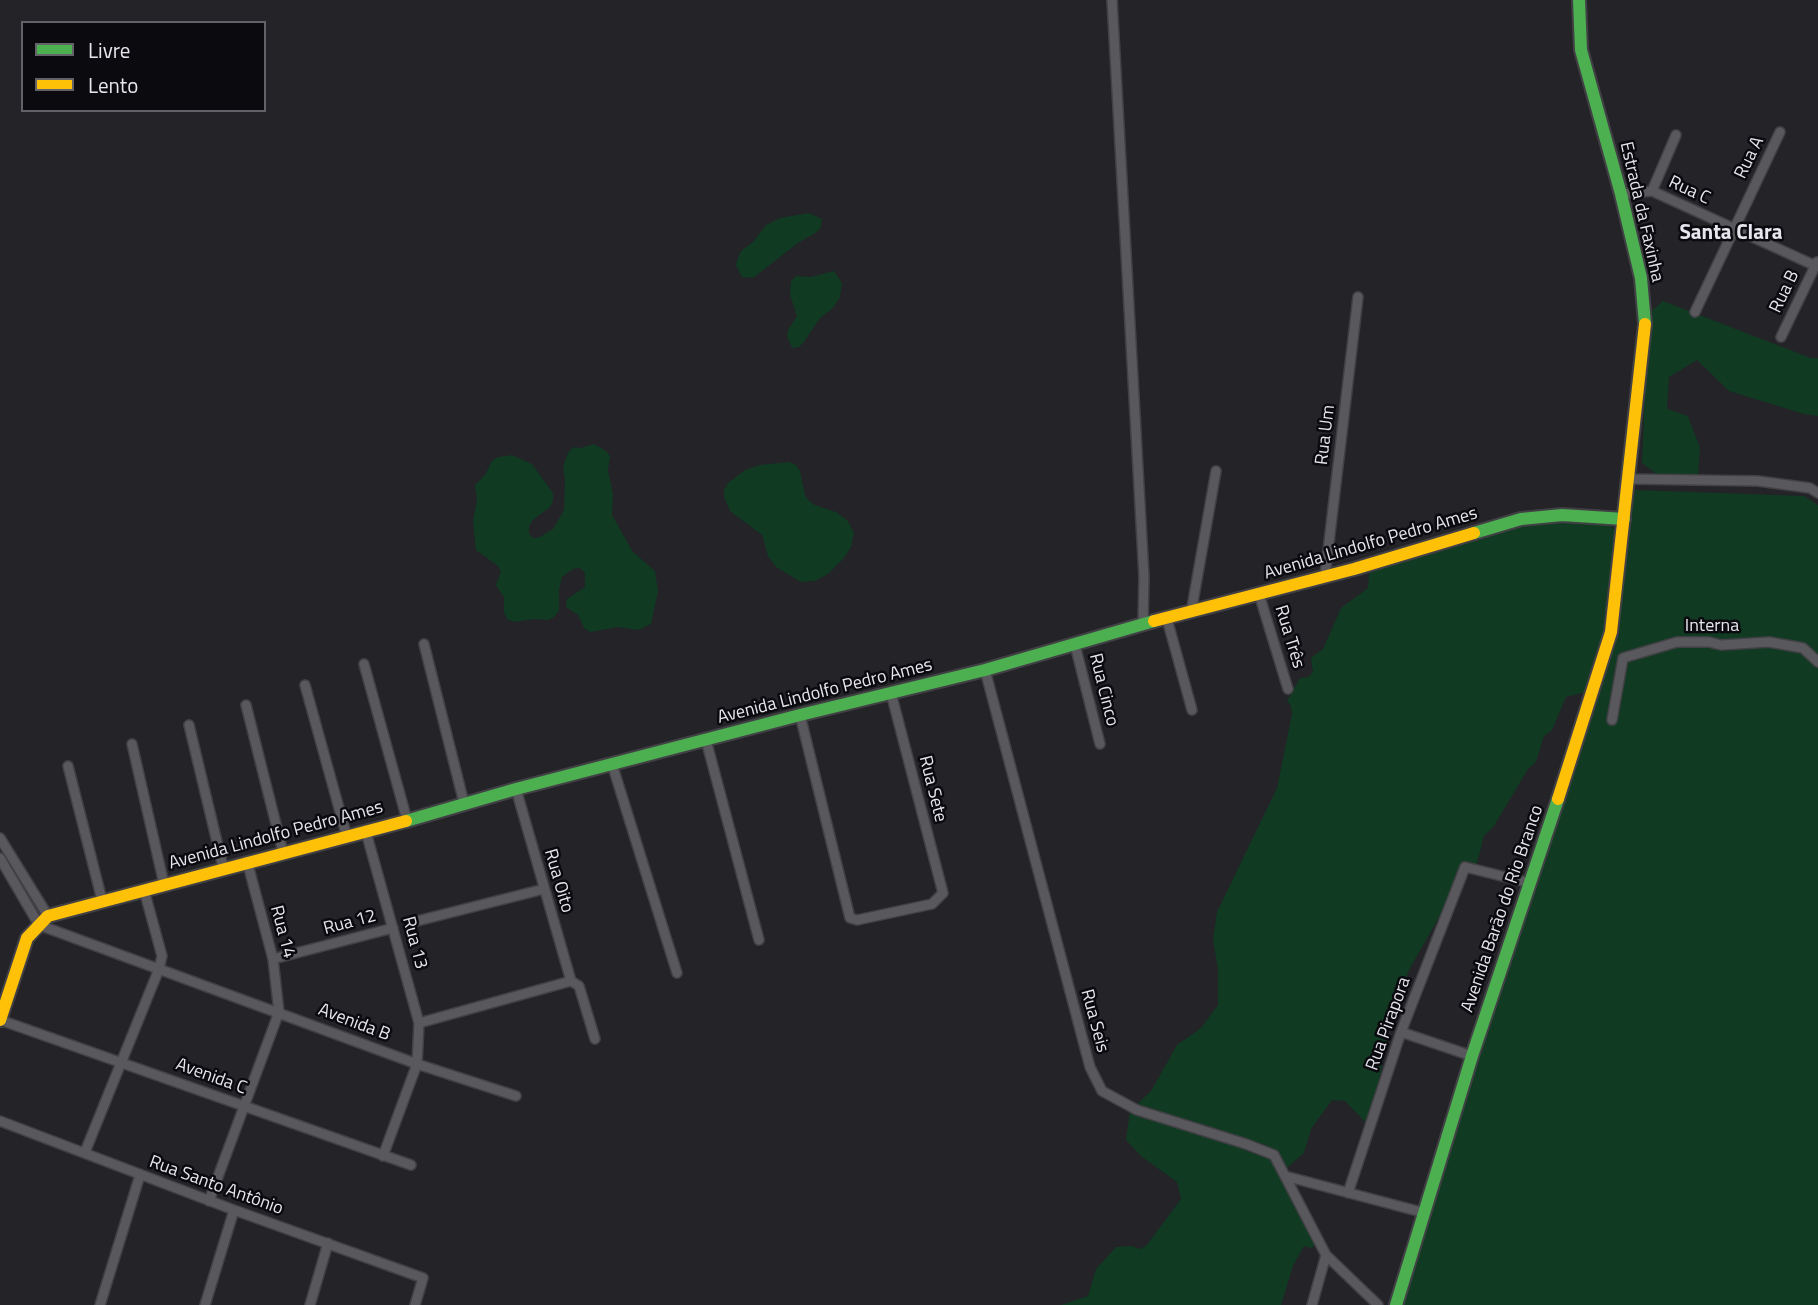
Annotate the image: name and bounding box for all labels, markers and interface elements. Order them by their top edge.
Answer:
legend [21,21,266,112]
text: Livre [88,34,130,66]
text: Lento [88,69,138,101]
street label: Rua A [1731,133,1769,183]
street label: Estrada da Faxinha [1614,140,1668,284]
street label: Rua C [1665,172,1713,210]
district label: Santa Clara [1679,221,1783,247]
street label: Rua B [1766,267,1804,317]
street label: Rua Um [1312,404,1340,466]
street label: Avenida Lindolfo Pedro Ames [1262,503,1480,585]
street label: Rua Três [1269,603,1309,671]
street label: Interna [1685,616,1739,638]
street label: Rua Cinco [1084,651,1122,729]
street label: Avenida Lindolfo Pedro Ames [715,655,935,729]
street label: Rua Sete [913,754,951,824]
street label: Avenida Lindolfo Pedro Ames [167,797,385,875]
street label: Avenida Barão do Rio Branco [1457,803,1549,1015]
street label: Rua Oito [539,847,577,915]
street label: Rua 14 [265,903,299,961]
street label: Rua 12 [321,906,379,940]
street label: Rua 13 [397,914,431,972]
street label: Rua Pirapora [1362,974,1416,1074]
street label: Rua Seis [1075,987,1113,1055]
street label: Avenida B [315,999,393,1047]
street label: Avenida C [173,1054,249,1100]
street label: Rua Santo Antônio [146,1152,286,1220]

